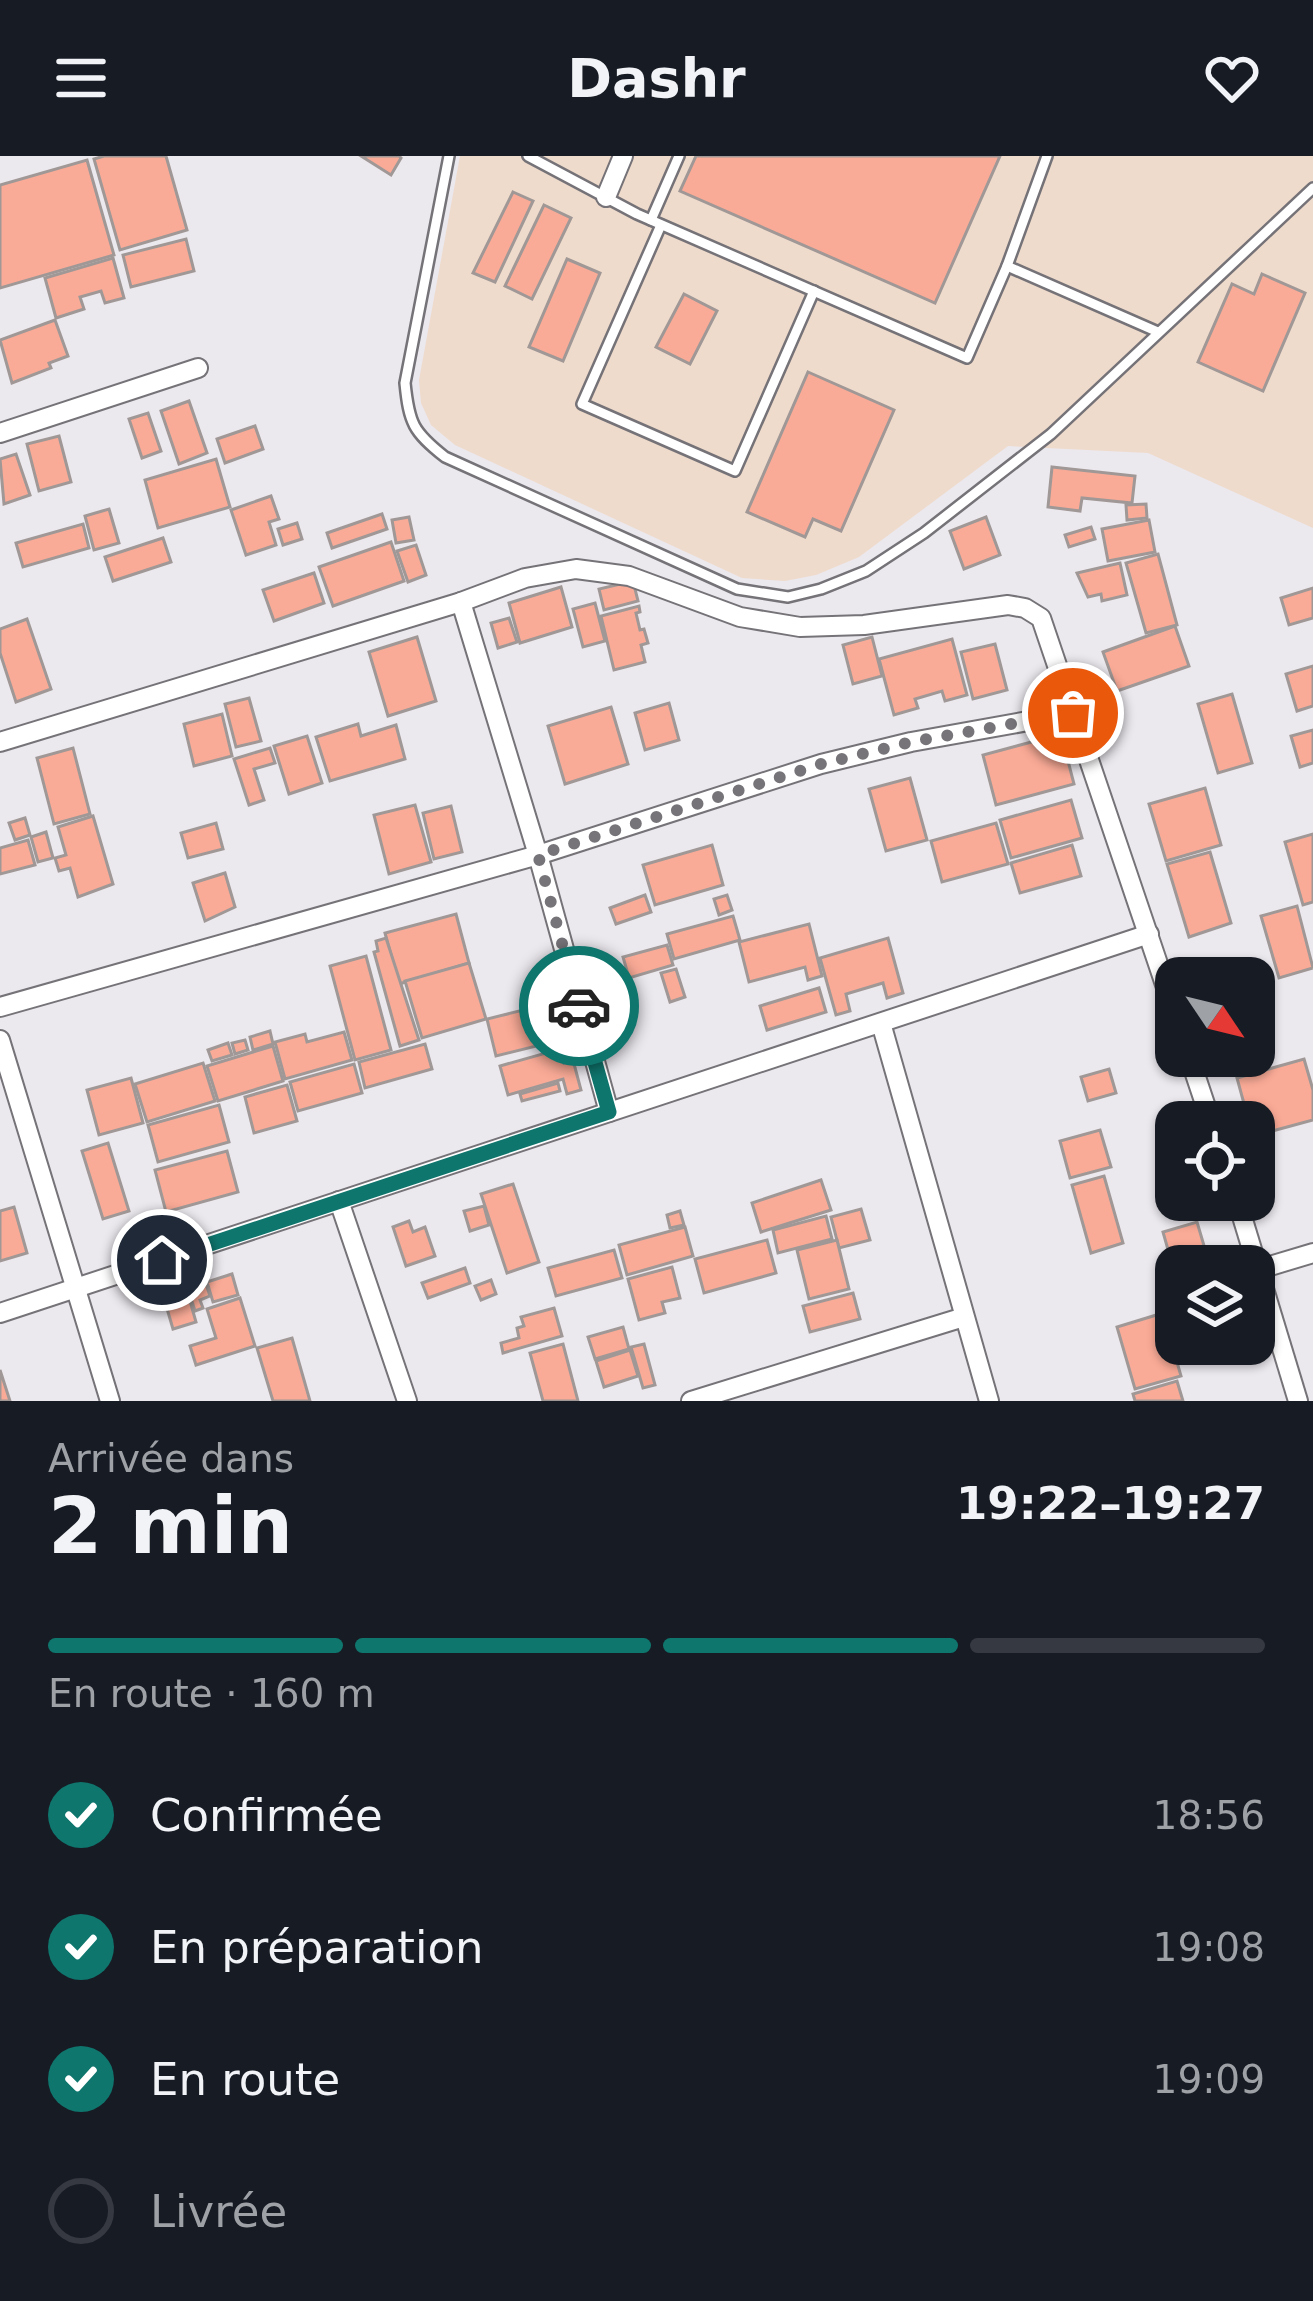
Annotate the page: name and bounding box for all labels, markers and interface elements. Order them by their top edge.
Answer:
icon: menu [48,45,114,111]
icon: heart [1199,45,1265,111]
text: Dashr [567,47,746,110]
pin [1022,662,1124,764]
icon: bag [1040,680,1106,746]
courier [519,946,639,1066]
north arrow [1155,957,1275,1077]
map controls [1155,957,1275,1365]
icon: car [546,973,612,1039]
button: locate [1155,1101,1275,1221]
pin [111,1209,213,1311]
icon: home [129,1227,195,1293]
button: layers [1155,1245,1275,1365]
text: Arrivée dans [48,1436,294,1481]
text: 19:22–19:27 [956,1477,1265,1530]
text: 2 min [48,1481,293,1571]
text: En route · 160 m [48,1671,375,1716]
icon: check [48,1782,114,1848]
text: Confirmée [150,1789,383,1842]
text: 18:56 [1153,1793,1265,1838]
icon: check [48,1914,114,1980]
text: En préparation [150,1921,483,1974]
text: 19:08 [1153,1925,1265,1970]
icon: check [48,2046,114,2112]
text: En route [150,2053,340,2106]
text: 19:09 [1153,2057,1265,2102]
text: Livrée [150,2185,287,2238]

